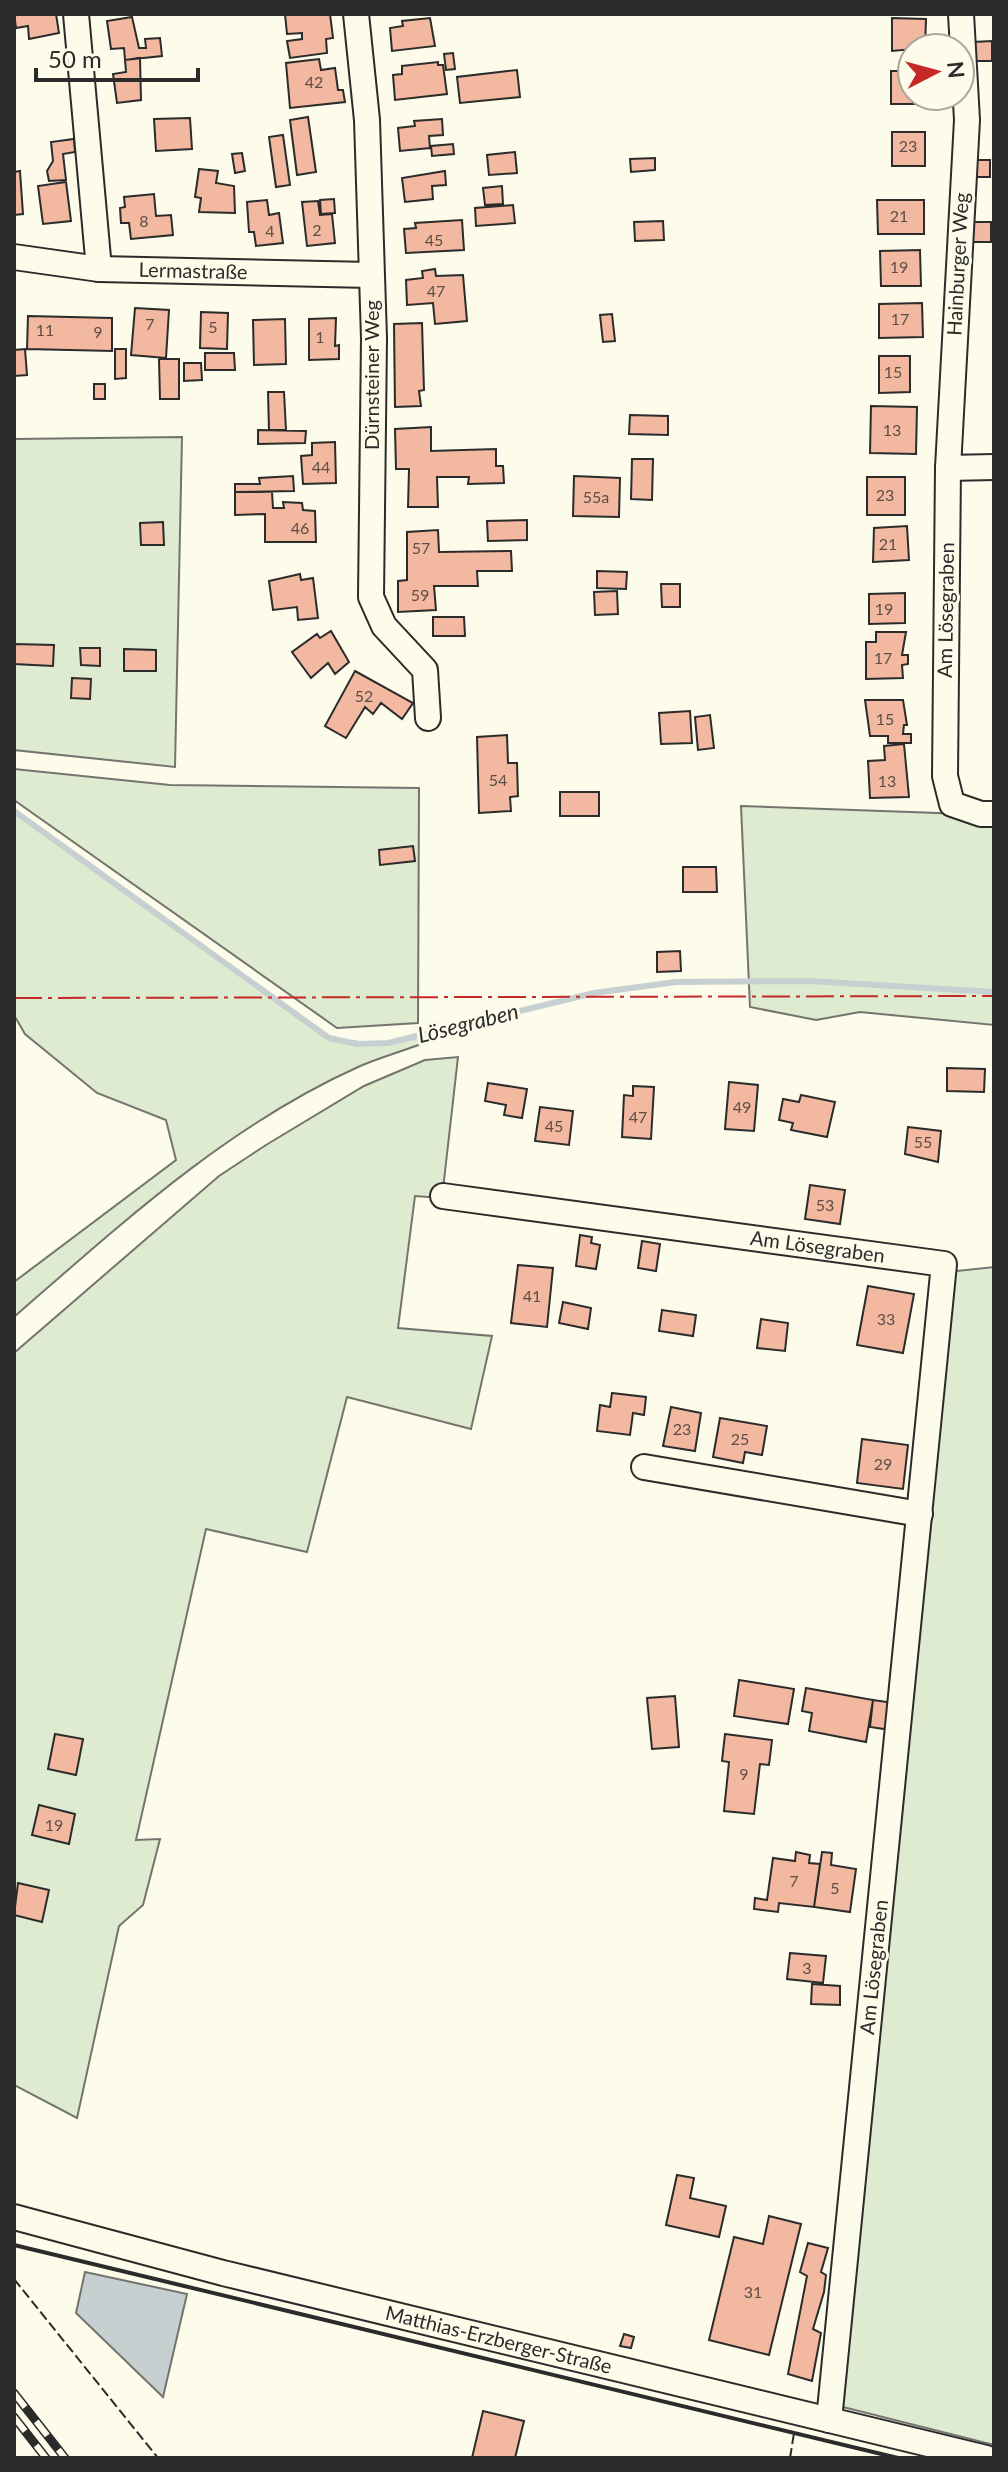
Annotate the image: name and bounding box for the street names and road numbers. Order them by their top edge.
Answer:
street label: Hainburger Weg [941,192,973,336]
street label: Lermastraße [138,257,248,283]
street label: Dürnsteiner Weg [359,300,383,450]
street label: Am Lösegraben [932,542,958,678]
street label: Am Lösegraben [749,1225,887,1267]
street label: Am Lösegraben [854,1898,892,2036]
street label: Matthias-Erzberger-Straße [383,2300,615,2378]

